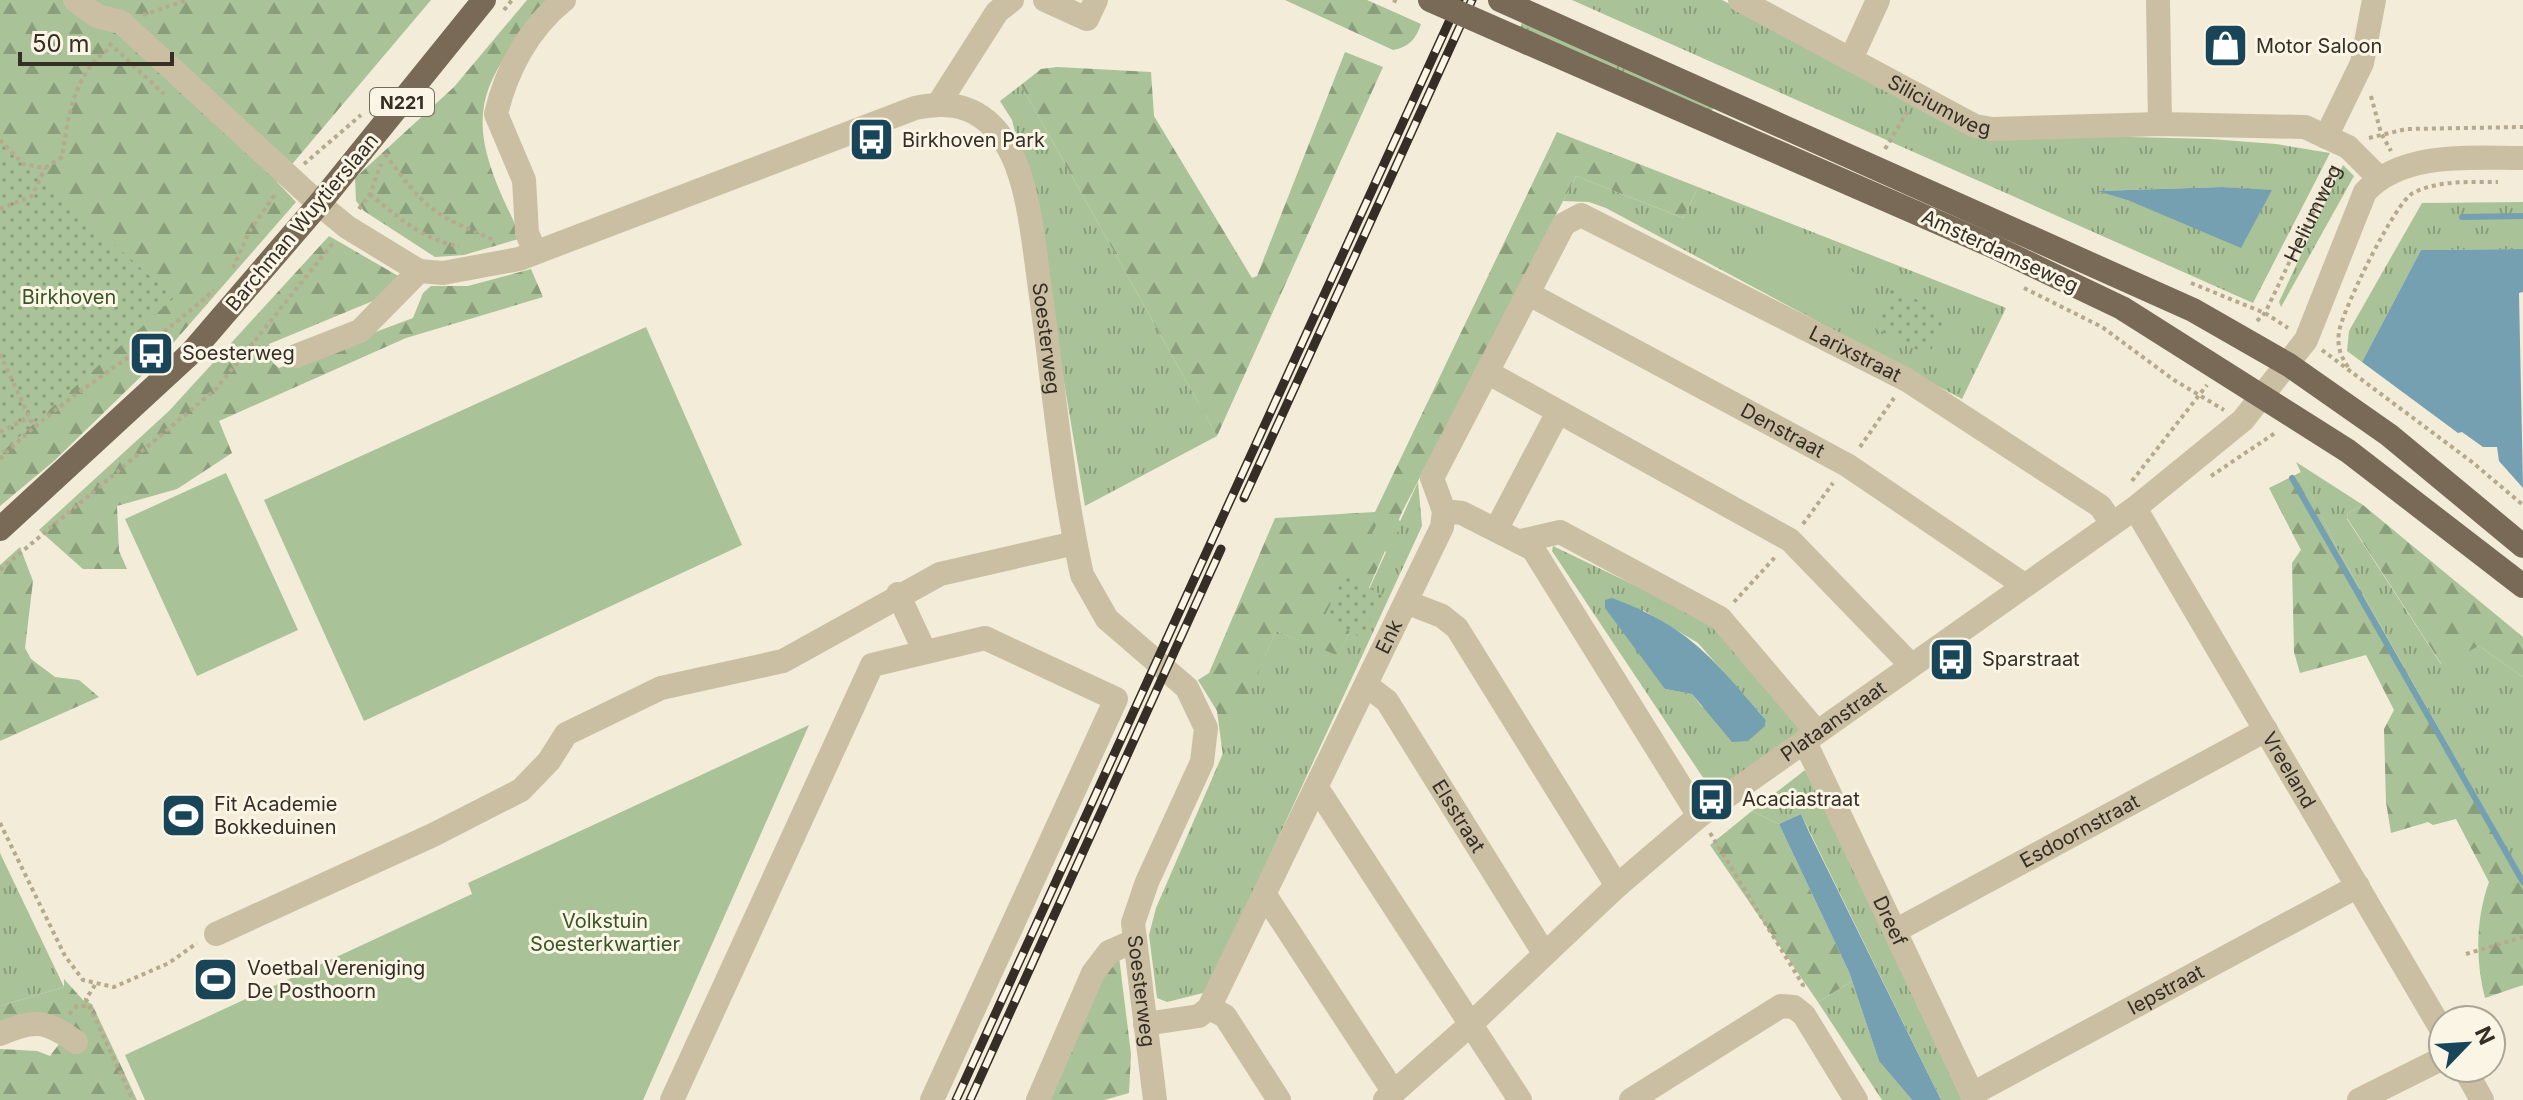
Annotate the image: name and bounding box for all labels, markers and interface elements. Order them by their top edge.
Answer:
scale bar [20,16,172,66]
shop icon: Motor Saloon [2201,22,2249,70]
text: 50 m [32,29,90,58]
place label: Motor Saloon [2256,34,2382,58]
street label: Siliciumweg [1884,70,1993,141]
road number: N221 [370,88,434,116]
bus stop icon: Birkhoven Park [847,116,895,164]
street label: Barchman Wuytierslaan [221,128,383,316]
place label: Birkhoven Park [902,128,1045,152]
street label: Heliumweg [2279,160,2347,266]
street label: Amsterdamseweg [1918,204,2082,298]
street label: Soesterweg [1027,281,1065,396]
park label: Birkhoven [22,285,116,309]
street label: Larixstraat [1805,321,1906,387]
bus stop icon: Soesterweg [127,329,175,377]
place label: Soesterweg [182,341,295,365]
street label: Denstraat [1737,398,1829,463]
street label: Enk [1370,616,1407,658]
bus stop icon: Sparstraat [1927,635,1975,683]
place label: Sparstraat [1982,647,2080,671]
street label: Plataanstraat [1776,675,1891,766]
street label: Vreeland [2257,728,2321,813]
street label: Elsstraat [1427,775,1491,857]
bus stop icon: Acaciastraat [1687,775,1735,823]
place label: Acaciastraat [1742,787,1860,811]
street label: Esdoornstraat [2016,789,2144,873]
sports icon: Fit Academie Bokkeduinen [159,791,207,839]
place label: Fit Academie Bokkeduinen [214,792,337,839]
street label: Dreef [1868,892,1912,950]
park label: Volkstuin Soesterkwartier [530,909,680,956]
street label: Soesterweg [1123,933,1160,1048]
sports icon: Voetbal Vereniging De Posthoorn [192,956,240,1004]
place label: Voetbal Vereniging De Posthoorn [247,956,425,1003]
street label: Iepstraat [2123,959,2208,1020]
north arrow [2427,1004,2507,1084]
text: N [2470,1022,2500,1049]

